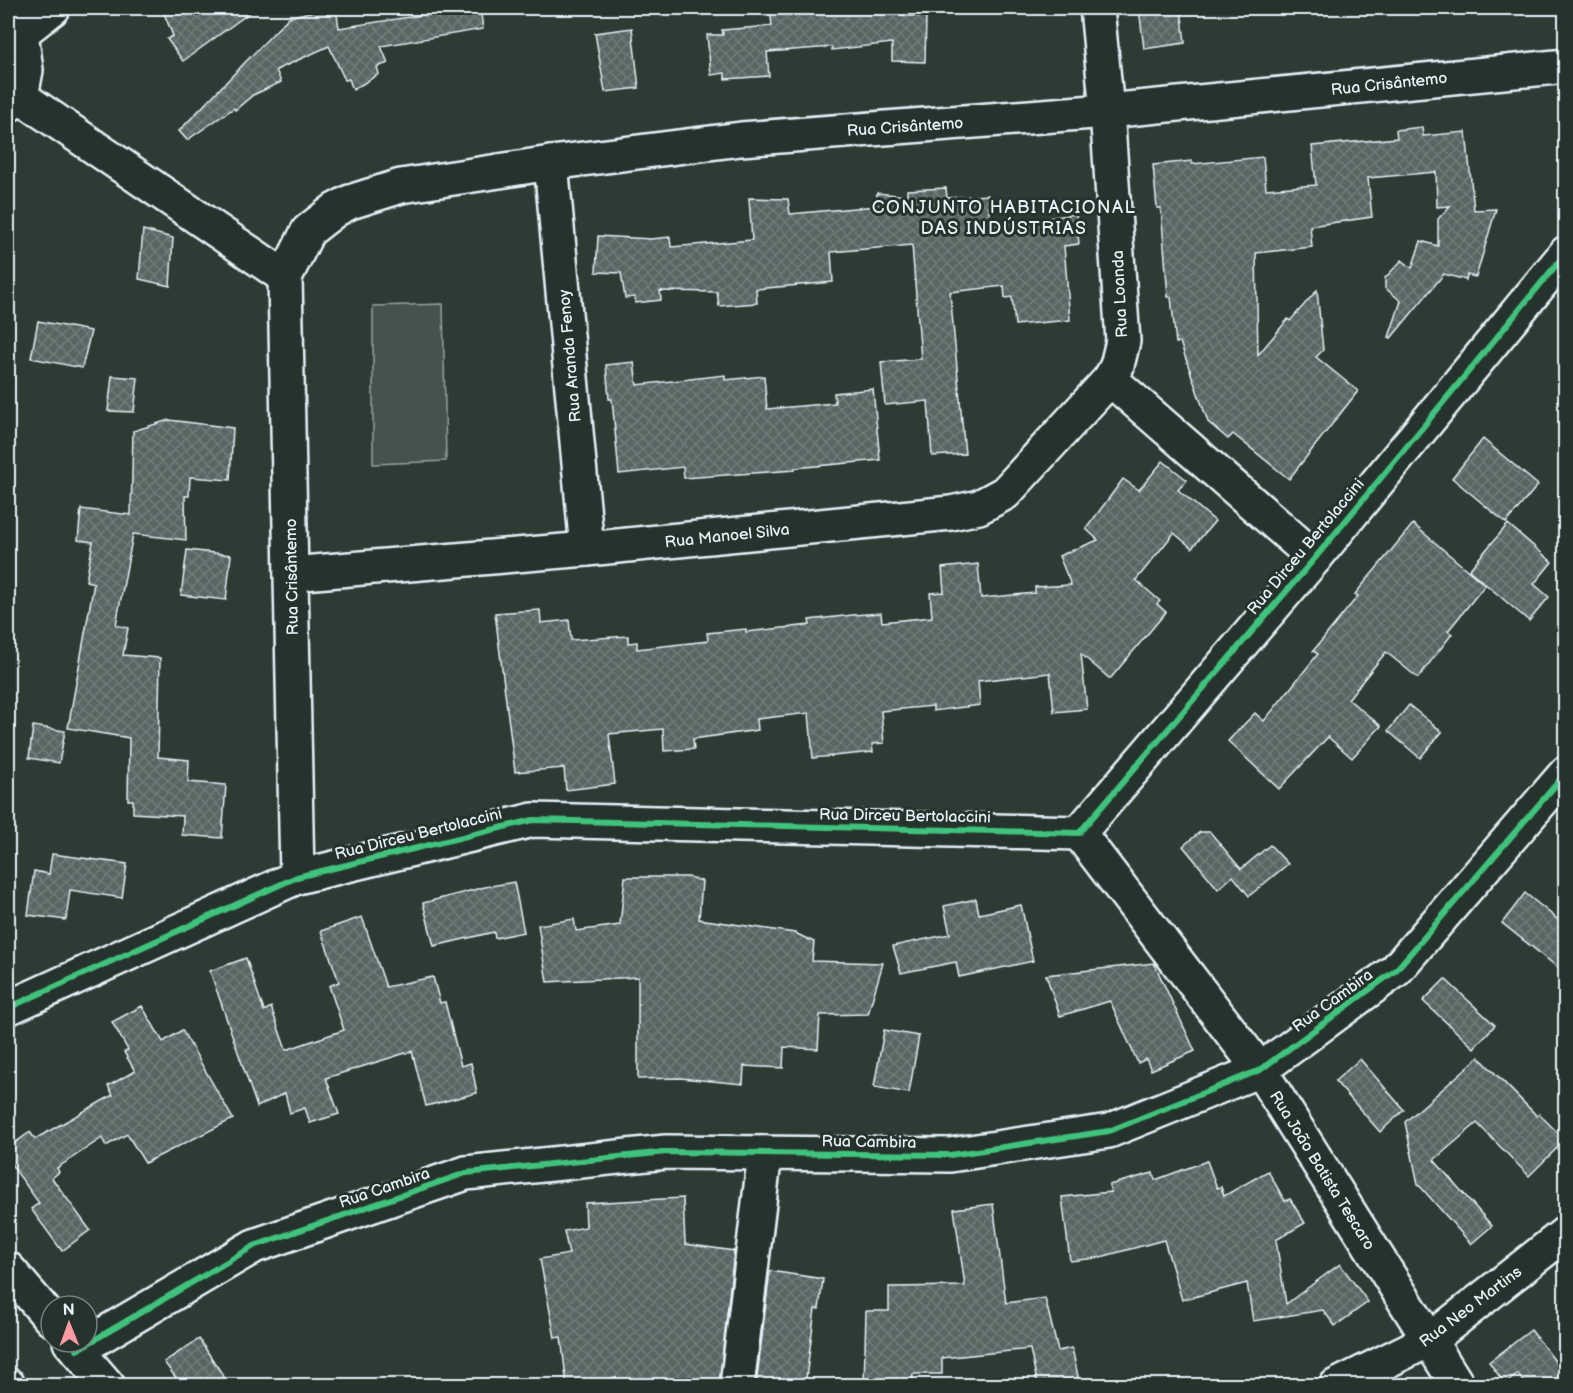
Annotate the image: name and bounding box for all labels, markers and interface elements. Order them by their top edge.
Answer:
street label: Rua Crisântemo [1330,69,1448,100]
street label: Rua Crisântemo [846,114,964,141]
district label: CONJUNTO HABITACIONAL DAS INDÚSTRIAS [872,197,1136,239]
street label: Rua Loanda [1109,250,1132,338]
street label: Rua Aranda Fenoy [555,288,586,423]
street label: Rua Dirceu Bertolaccini [1244,475,1369,619]
street label: Rua Crisântemo [282,518,303,636]
street label: Rua Manoel Silva [664,520,790,552]
street label: Rua Dirceu Bertolaccini [333,804,504,864]
street label: Rua Dirceu Bertolaccini [819,806,991,827]
street label: Rua Cambira [1289,966,1377,1037]
street label: Rua João Batista Tescaro [1265,1088,1379,1254]
street label: Rua Cambira [821,1132,917,1153]
street label: Rua Cambira [337,1164,432,1213]
street label: Rua Neo Martins [1416,1263,1526,1352]
north arrow [39,1294,99,1354]
text: N [63,1301,75,1320]

